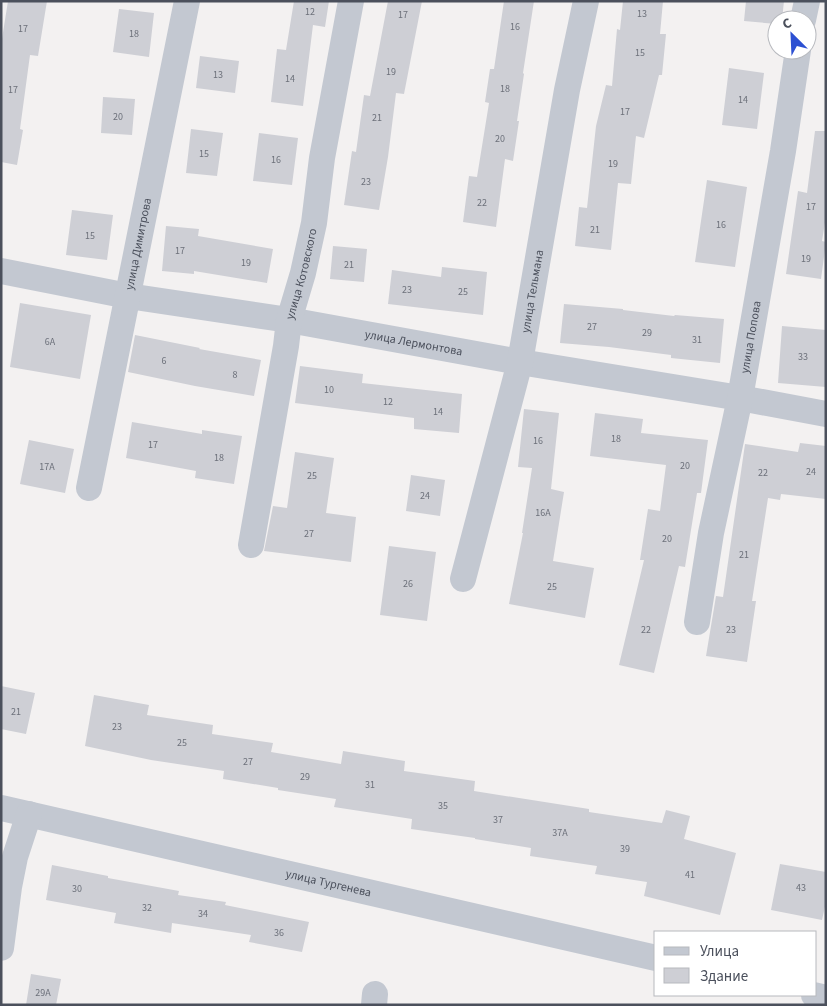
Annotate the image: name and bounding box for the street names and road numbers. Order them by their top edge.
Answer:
street label: улица Димитрова [121,196,156,292]
street label: улица Котовского [282,227,322,322]
street label: улица Тельмана [517,249,548,334]
street label: улица Попова [736,300,766,375]
street label: улица Лермонтова [363,326,464,360]
street label: улица Тургенева [284,865,373,902]

